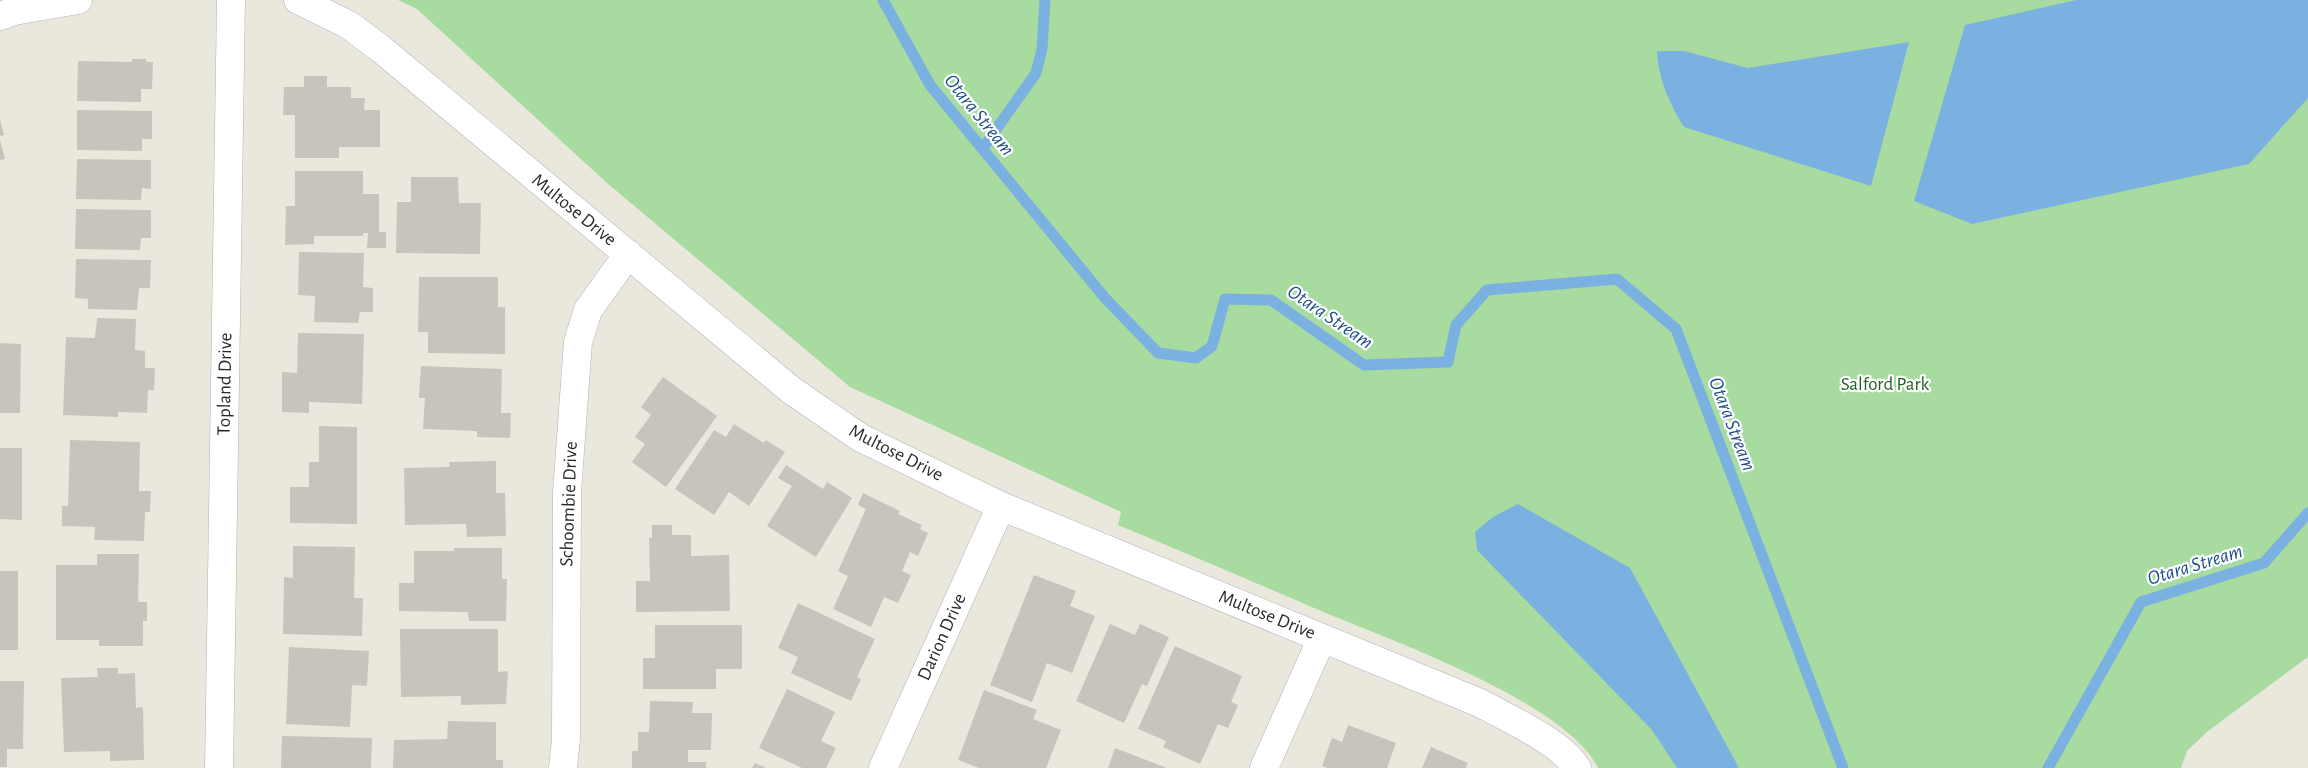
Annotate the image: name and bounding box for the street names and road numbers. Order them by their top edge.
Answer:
street label: Multose Drive [528,170,620,250]
street label: Topland Drive [215,333,235,435]
street label: Multose Drive [846,421,946,485]
street label: Schoombie Drive [557,441,581,567]
street label: Multose Drive [1216,587,1318,643]
street label: Darion Drive [914,591,970,683]

